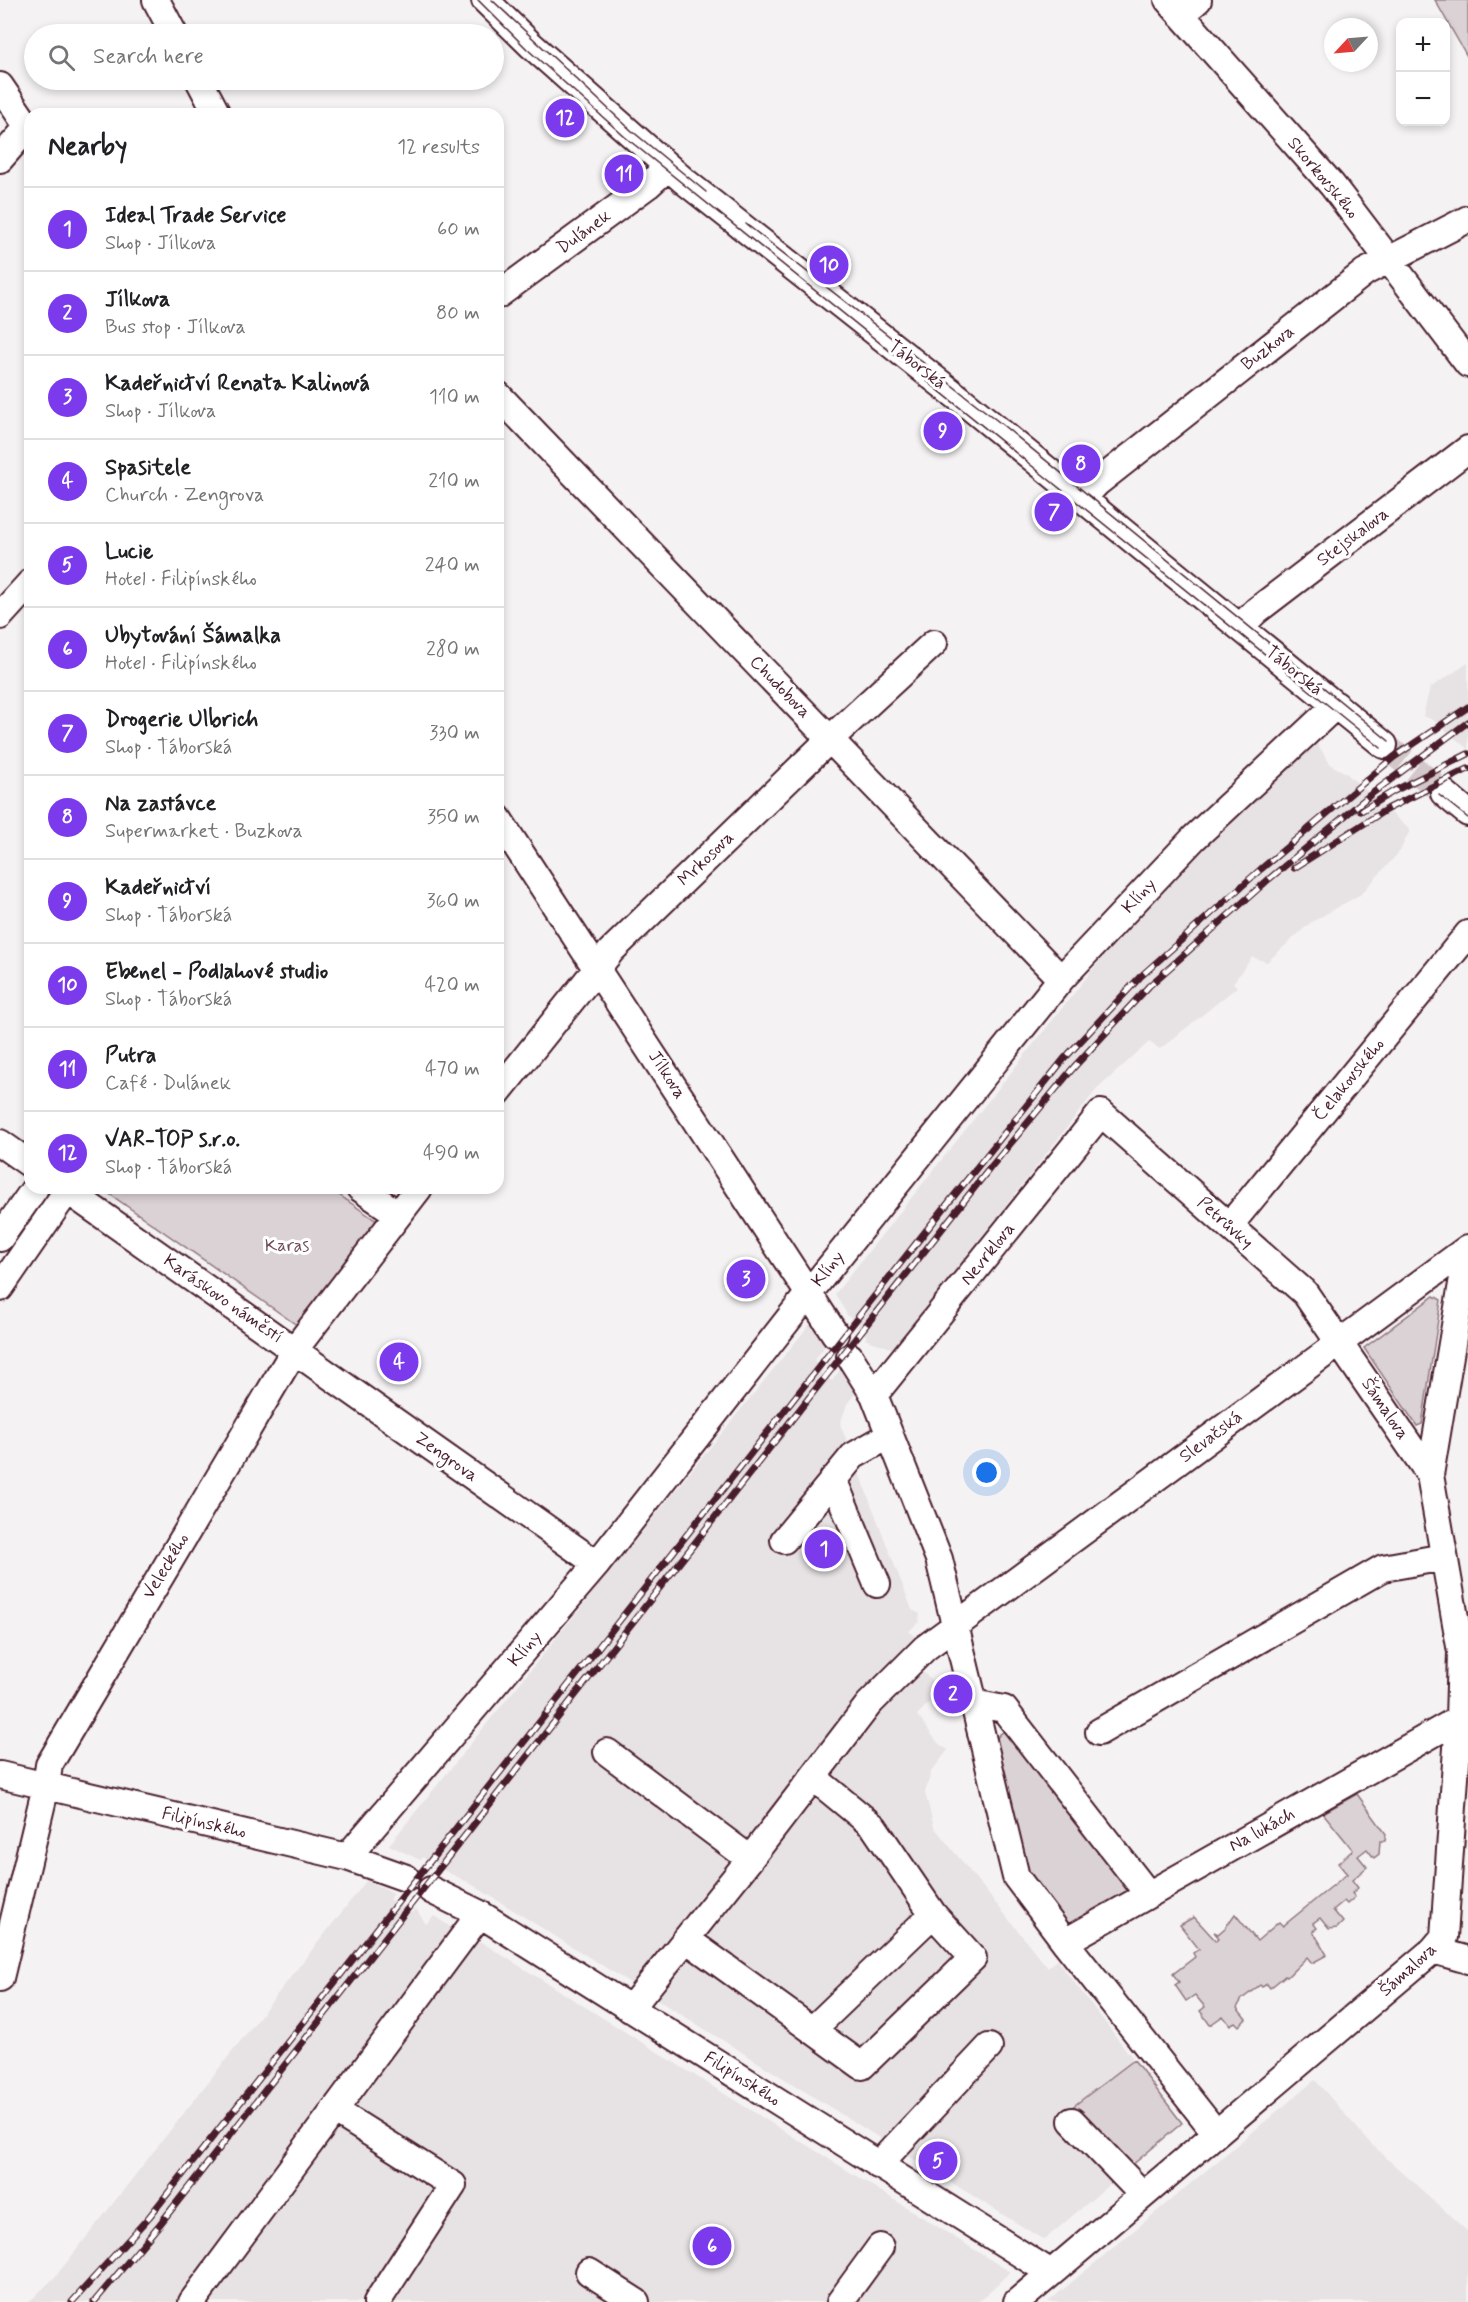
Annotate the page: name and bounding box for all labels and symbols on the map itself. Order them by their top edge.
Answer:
north arrow [1324,18,1378,72]
pin: 12 [546,96,584,140]
street label: Skorkovského [1282,132,1364,224]
pin: 11 [604,152,644,196]
street label: Dulánek [552,204,616,260]
pin: 10 [810,242,848,288]
street label: Buzkova [1236,320,1300,376]
street label: Táborská [883,335,951,395]
pin: 9 [924,408,962,454]
pin: 8 [1062,442,1100,486]
pin: 7 [1034,490,1074,534]
street label: Stejskalova [1312,502,1394,572]
street label: Táborská [1260,640,1328,702]
street label: Chudobova [744,650,816,724]
street label: Mrkosova [673,826,739,892]
street label: Klíny [1116,873,1162,919]
street label: Čelakovského [1308,1033,1390,1127]
street label: Jílkova [642,1046,692,1104]
street label: Petrůvky [1192,1191,1258,1255]
street label: Nevrklova [955,1218,1021,1290]
park label: Karas [265,1234,309,1258]
street label: Klíny [806,1246,850,1292]
street label: Karáskovo náměstí [158,1249,288,1349]
pin: 3 [726,1256,766,1302]
pin: 4 [380,1340,418,1384]
street label: Šámalova [1356,1373,1414,1445]
street label: Slevačská [1174,1405,1248,1469]
street label: Zengrova [409,1426,483,1488]
your location [972,1458,1001,1487]
pin: 1 [804,1526,844,1572]
street label: Veleckého [137,1529,195,1603]
street label: Klíny [503,1626,547,1672]
pin: 2 [934,1672,972,1716]
street label: Filipínského [159,1802,249,1844]
street label: Na lukách [1225,1802,1299,1858]
street label: Šámalova [1374,1938,1442,2002]
street label: Filipínského [699,2046,785,2112]
pin: 5 [918,2138,958,2184]
pin: 6 [692,2224,732,2268]

